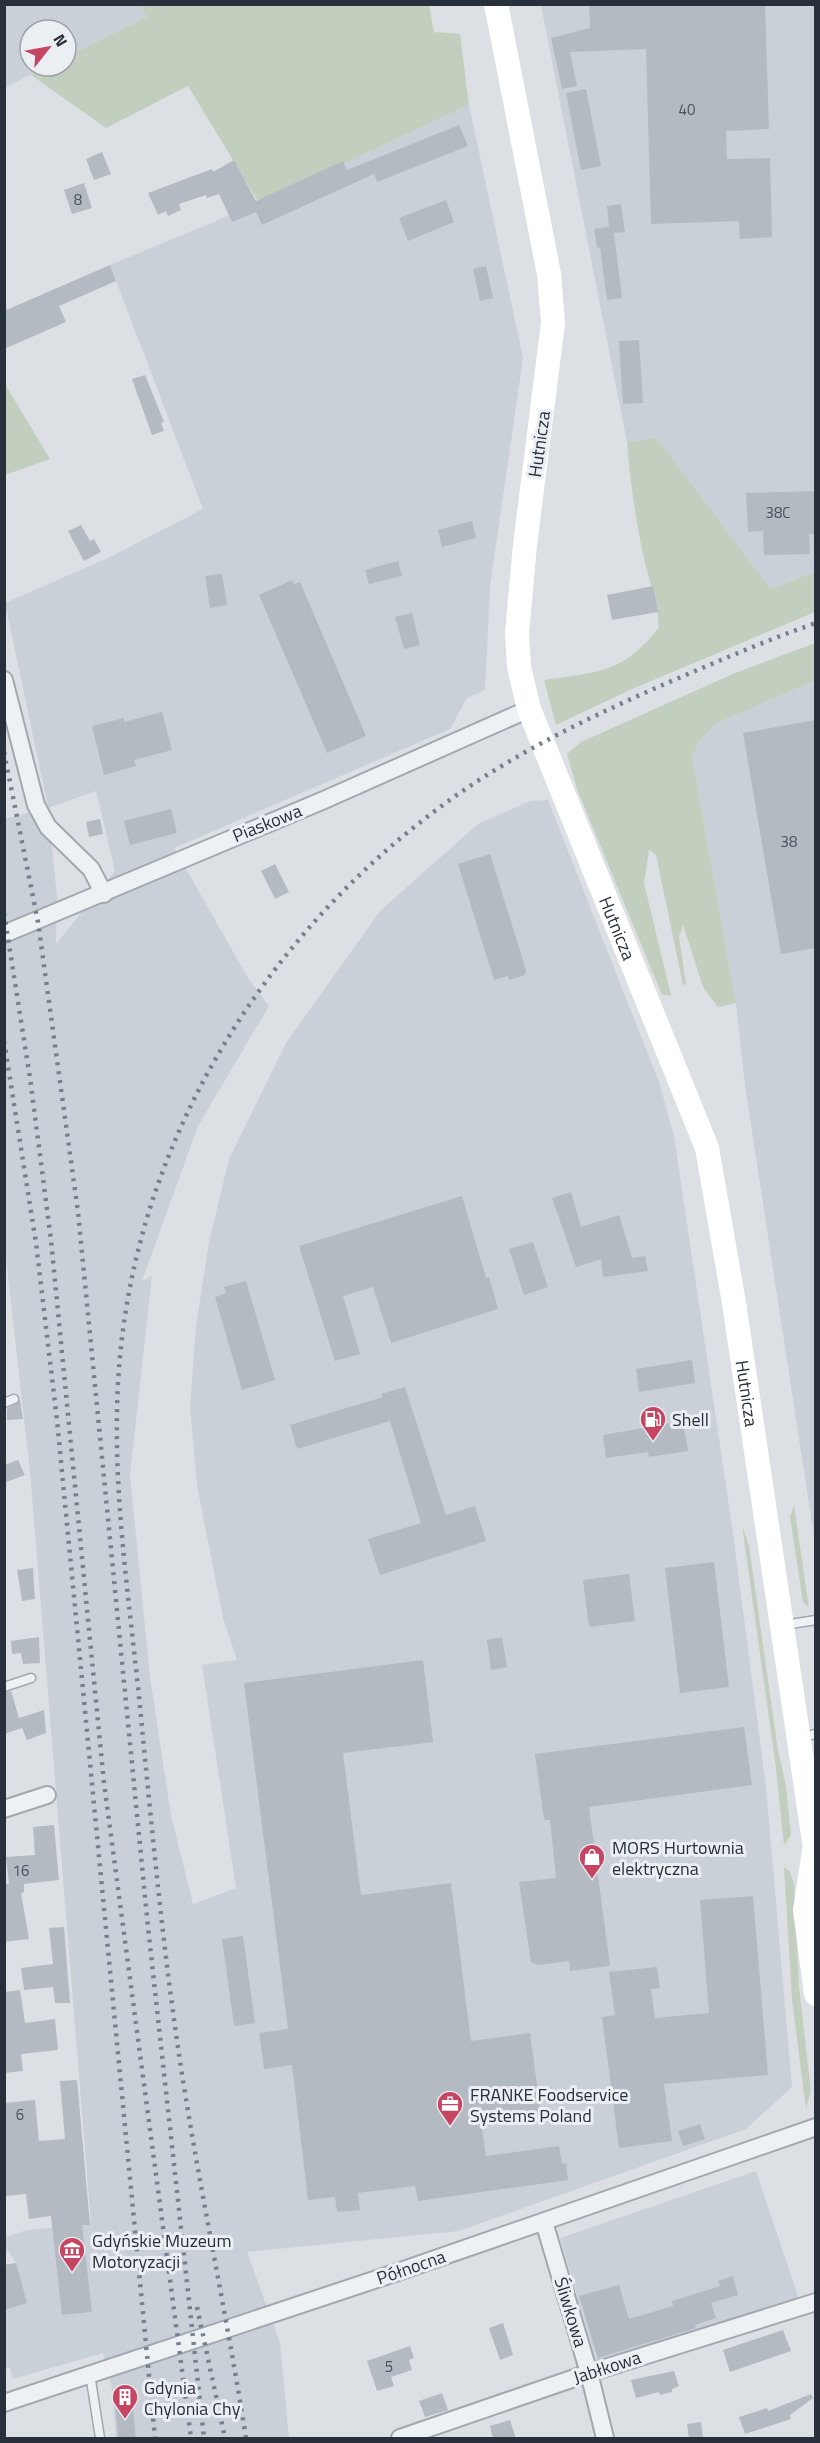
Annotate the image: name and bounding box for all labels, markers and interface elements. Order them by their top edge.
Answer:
north arrow [18,18,78,78]
text: N [48,29,74,51]
house number: 40 [679,98,695,121]
house number: 8 [74,188,82,211]
street label: Hutnicza [521,409,557,479]
house number: 38C [766,501,790,524]
street label: Piaskowa [228,797,306,849]
house number: 38 [781,830,797,853]
street label: Hutnicza [593,892,643,964]
street label: Hutnicza [729,1358,766,1428]
fuel station icon: Shell [638,1404,668,1442]
place label: Shell [672,1406,709,1433]
place label: MORS Hurtownia elektryczna [612,1834,744,1882]
shop icon: MORS Hurtownia elektryczna [577,1842,607,1880]
house number: 16 [13,1859,29,1882]
place label: FRANKE Foodservice Systems Poland [470,2081,628,2129]
office icon: FRANKE Foodservice Systems Poland [435,2089,465,2127]
house number: 6 [16,2103,24,2126]
place label: Gdyńskie Muzeum Motoryzacji [92,2227,231,2275]
museum icon: Gdyńskie Muzeum Motoryzacji [57,2235,87,2273]
street label: Północna [373,2243,449,2291]
street label: Śliwkowa [548,2274,594,2350]
street label: Jabłkowa [570,2343,644,2391]
house number: 5 [385,2355,393,2378]
place label: Gdynia Chylonia Chy [144,2374,241,2422]
building icon: Gdynia Chylonia Chy [110,2382,140,2420]

